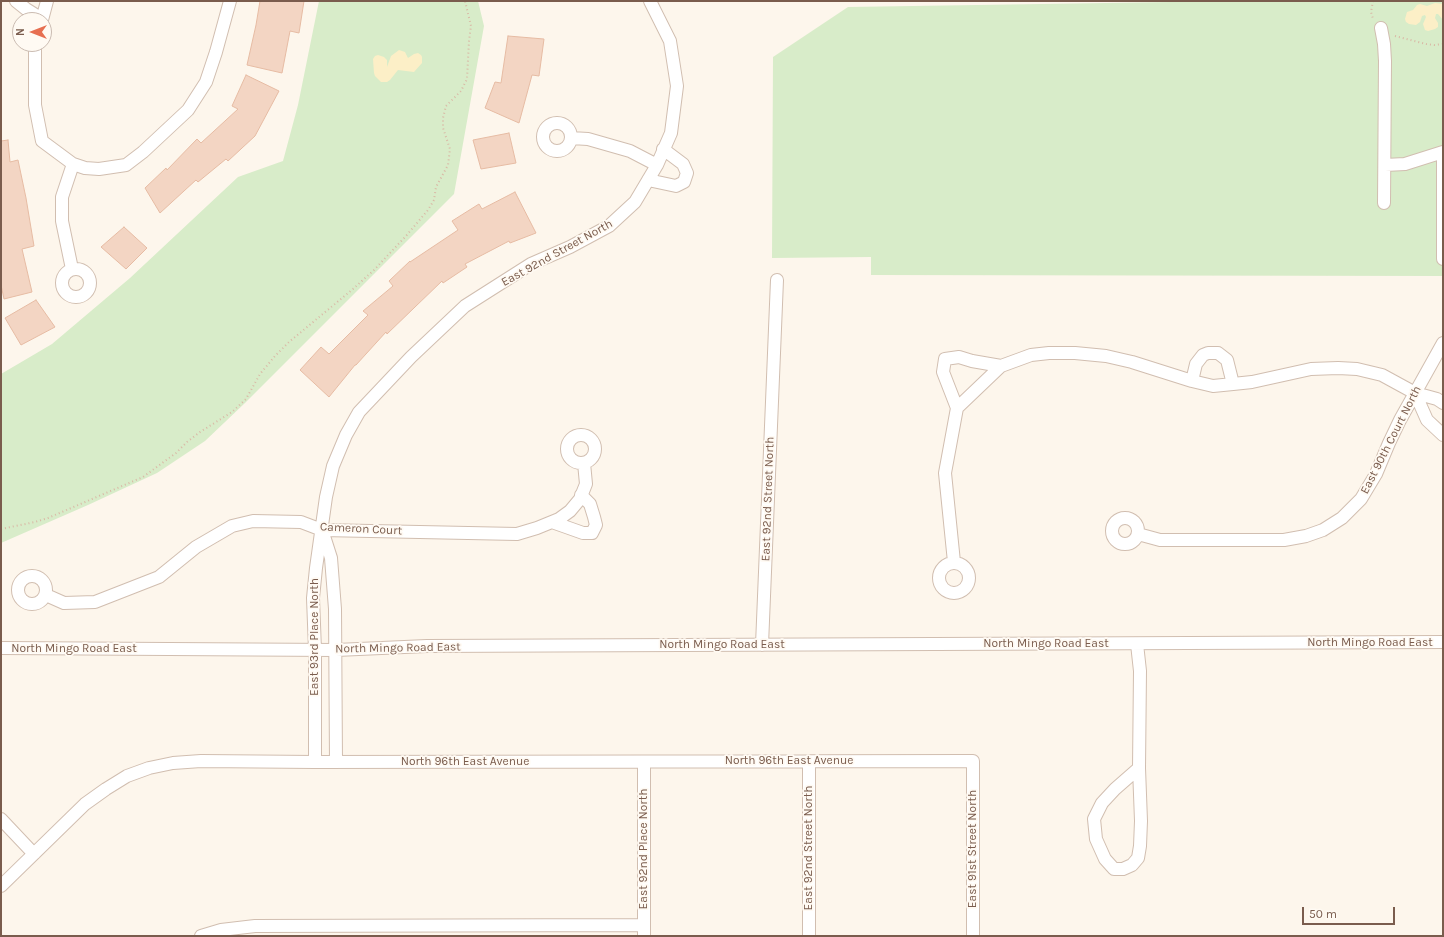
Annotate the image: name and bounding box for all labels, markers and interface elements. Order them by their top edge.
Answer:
north arrow [12,12,52,52]
text: N [14,28,27,36]
street label: East 92nd Street North [499,216,615,290]
street label: East 90th Court North [1357,384,1425,496]
street label: East 92nd Street North [759,436,777,562]
street label: Cameron Court [319,520,403,538]
street label: East 93rd Place North [308,578,322,696]
street label: North Mingo Road East [1307,636,1433,650]
street label: North Mingo Road East [983,637,1109,651]
street label: North Mingo Road East [659,638,785,652]
street label: North Mingo Road East [335,640,461,656]
street label: North Mingo Road East [11,642,137,656]
street label: North 96th East Avenue [725,754,853,768]
street label: North 96th East Avenue [401,755,529,769]
street label: East 92nd Street North [802,786,816,910]
street label: East 92nd Place North [637,789,651,909]
street label: East 91st Street North [966,790,980,908]
scale bar [1304,899,1397,925]
text: 50 m [1309,907,1337,921]

